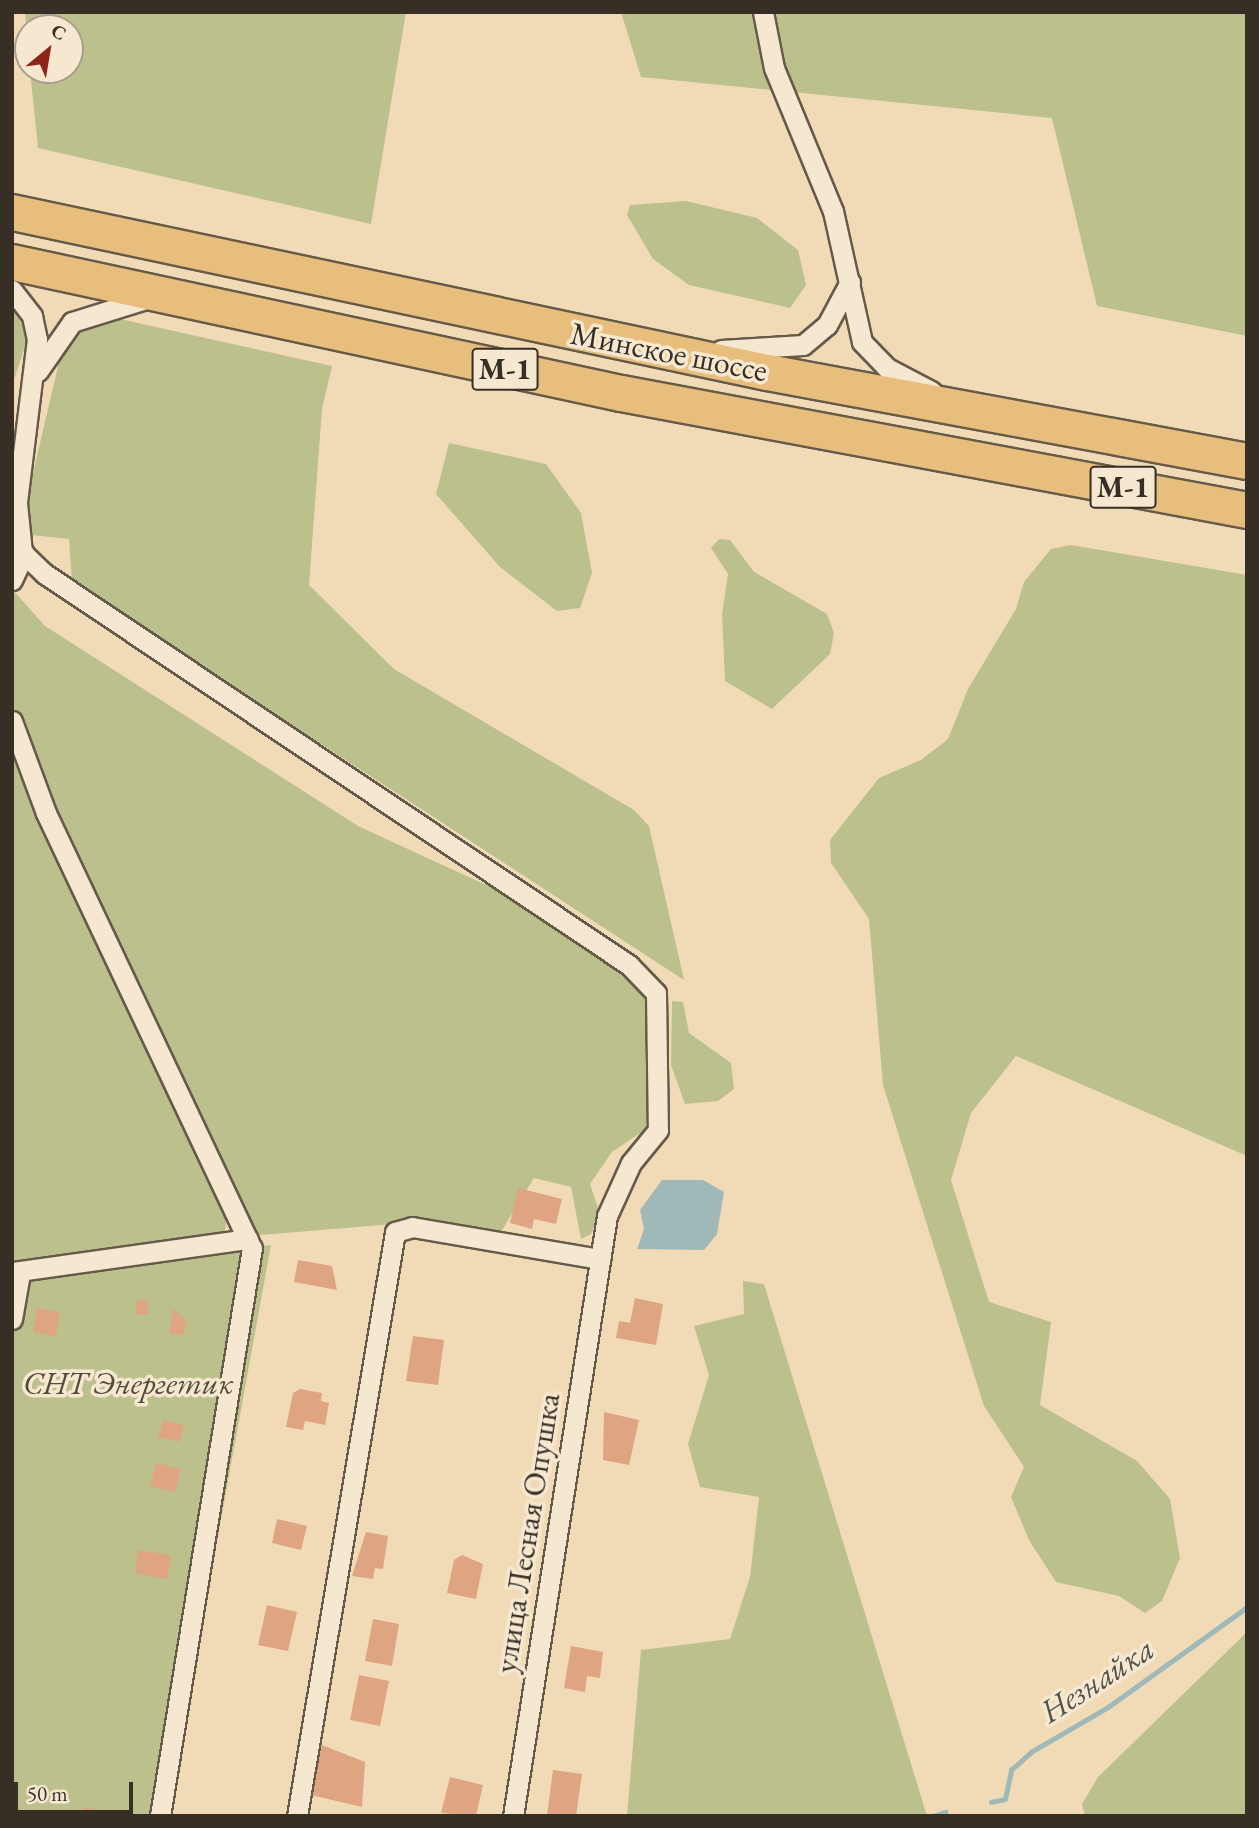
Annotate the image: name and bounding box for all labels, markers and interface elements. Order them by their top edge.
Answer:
north arrow [14,14,84,84]
text: С [47,18,71,46]
street label: Минское шоссе [567,314,771,390]
road number: М-1 [470,342,540,396]
road number: М-1 [1088,460,1158,514]
park label: СНТ Энергетик [23,1364,233,1402]
street label: улица Лесная Опушка [486,1390,568,1676]
water label: Незнайка [1033,1629,1161,1731]
scale bar [18,1769,136,1813]
text: 50 m [27,1780,68,1807]

